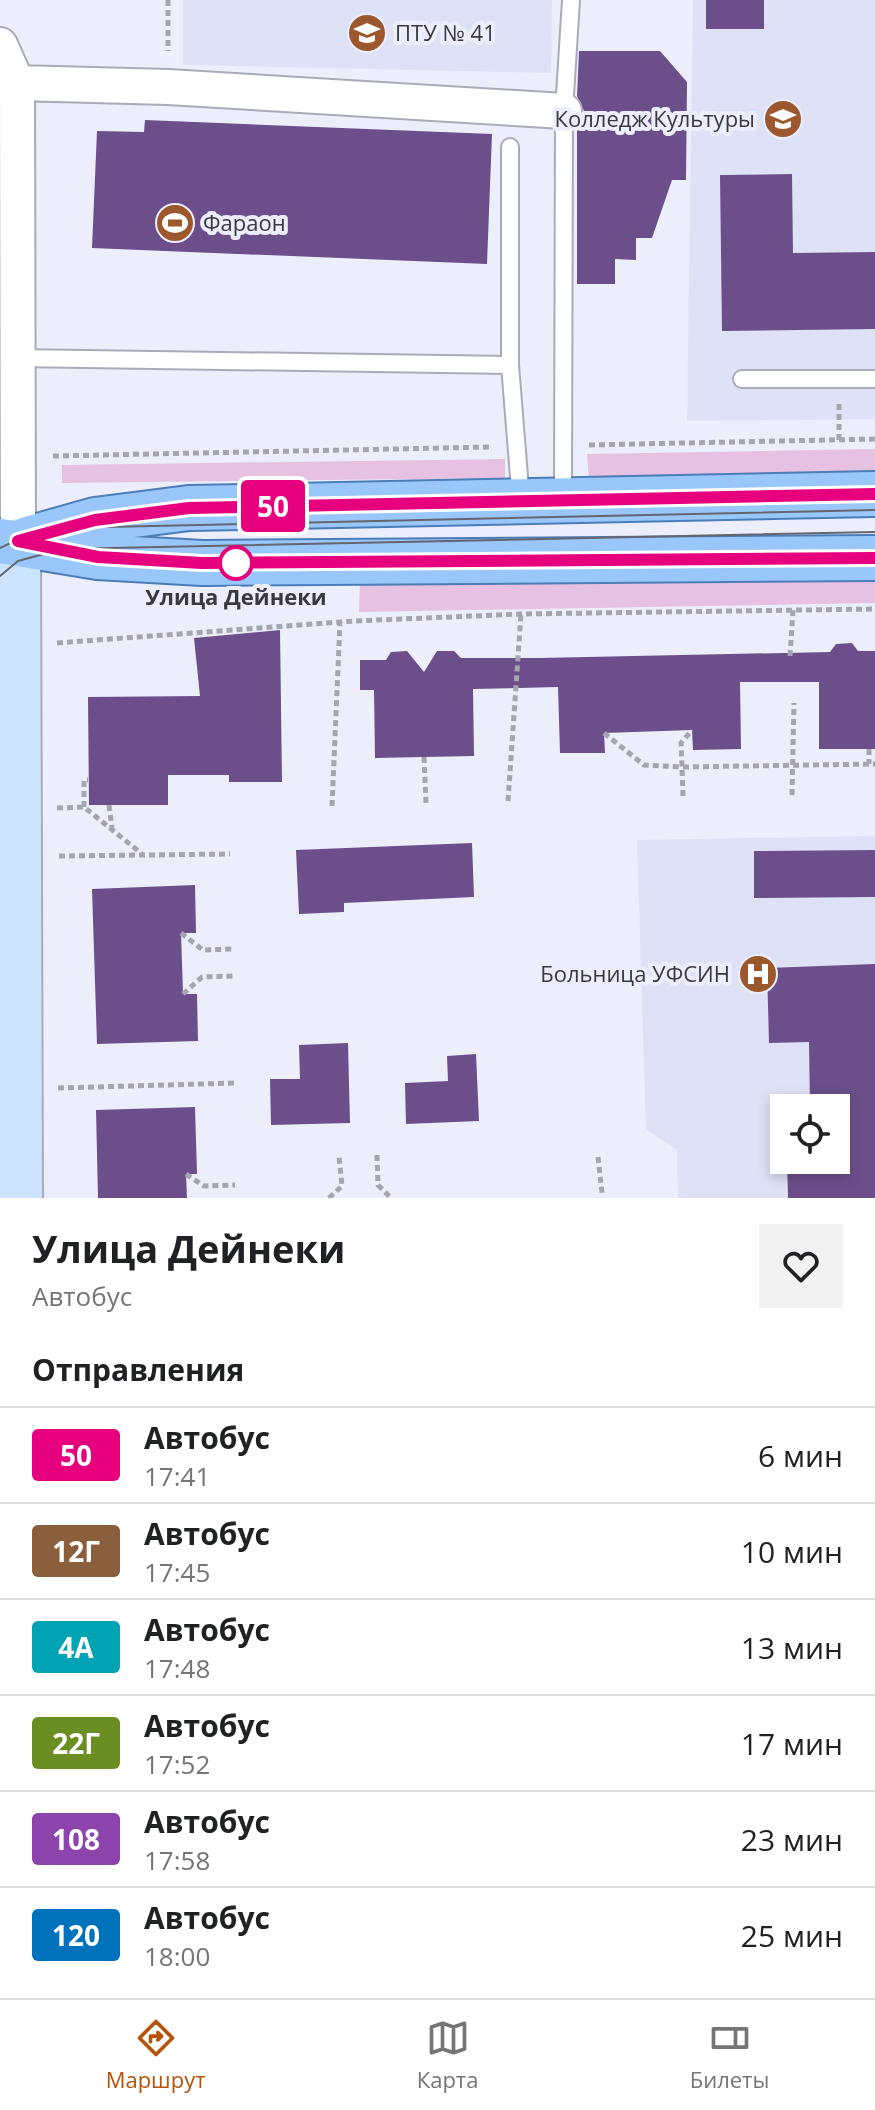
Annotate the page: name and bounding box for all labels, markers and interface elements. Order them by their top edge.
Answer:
school or university icon: ПТУ № 41 [346,12,388,54]
place label: ПТУ № 41 [395,17,496,47]
school or university icon: Колледж Культуры [762,98,804,140]
place label: Колледж Культуры [555,103,755,133]
sports icon: Фараон [154,202,196,244]
place label: Фараон [203,207,286,237]
line badge: 50 [237,480,309,532]
text: 50 [257,487,289,525]
marker: Улица Дейнеки [219,546,253,580]
place label: Улица Дейнеки [145,581,327,611]
hospital icon: Больница УФСИН [737,953,779,995]
place label: Больница УФСИН [540,958,730,988]
map controls [770,1094,850,1174]
button: locate [770,1094,850,1174]
text: Улица Дейнеки [32,1222,345,1274]
button: heart [759,1224,843,1308]
text: Автобус [32,1278,132,1314]
text: Отправления [32,1349,244,1390]
text: Автобус [144,1417,270,1458]
text: 6 мин [758,1435,843,1476]
text: 50 [60,1436,92,1474]
text: 17:41 [144,1458,210,1494]
text: Автобус [144,1513,270,1554]
text: 10 мин [741,1531,843,1572]
text: 12Г [52,1532,100,1570]
text: 17:45 [144,1554,210,1590]
text: Автобус [144,1609,270,1650]
text: 13 мин [741,1627,843,1668]
text: 4А [58,1628,94,1666]
text: 17:48 [144,1650,210,1686]
text: Автобус [144,1705,270,1746]
text: 17 мин [741,1723,843,1764]
text: 22Г [52,1724,100,1762]
text: 17:52 [144,1746,210,1782]
text: Автобус [144,1801,270,1842]
text: 23 мин [741,1819,843,1860]
text: 108 [52,1820,100,1858]
text: 17:58 [144,1842,210,1878]
text: Автобус [144,1897,270,1938]
text: 25 мин [741,1915,843,1956]
text: 120 [52,1916,100,1954]
text: 18:00 [144,1938,210,1974]
tab: Маршрут [106,2016,206,2094]
tab: Карта [417,2016,478,2094]
tab: Билеты [690,2016,769,2094]

